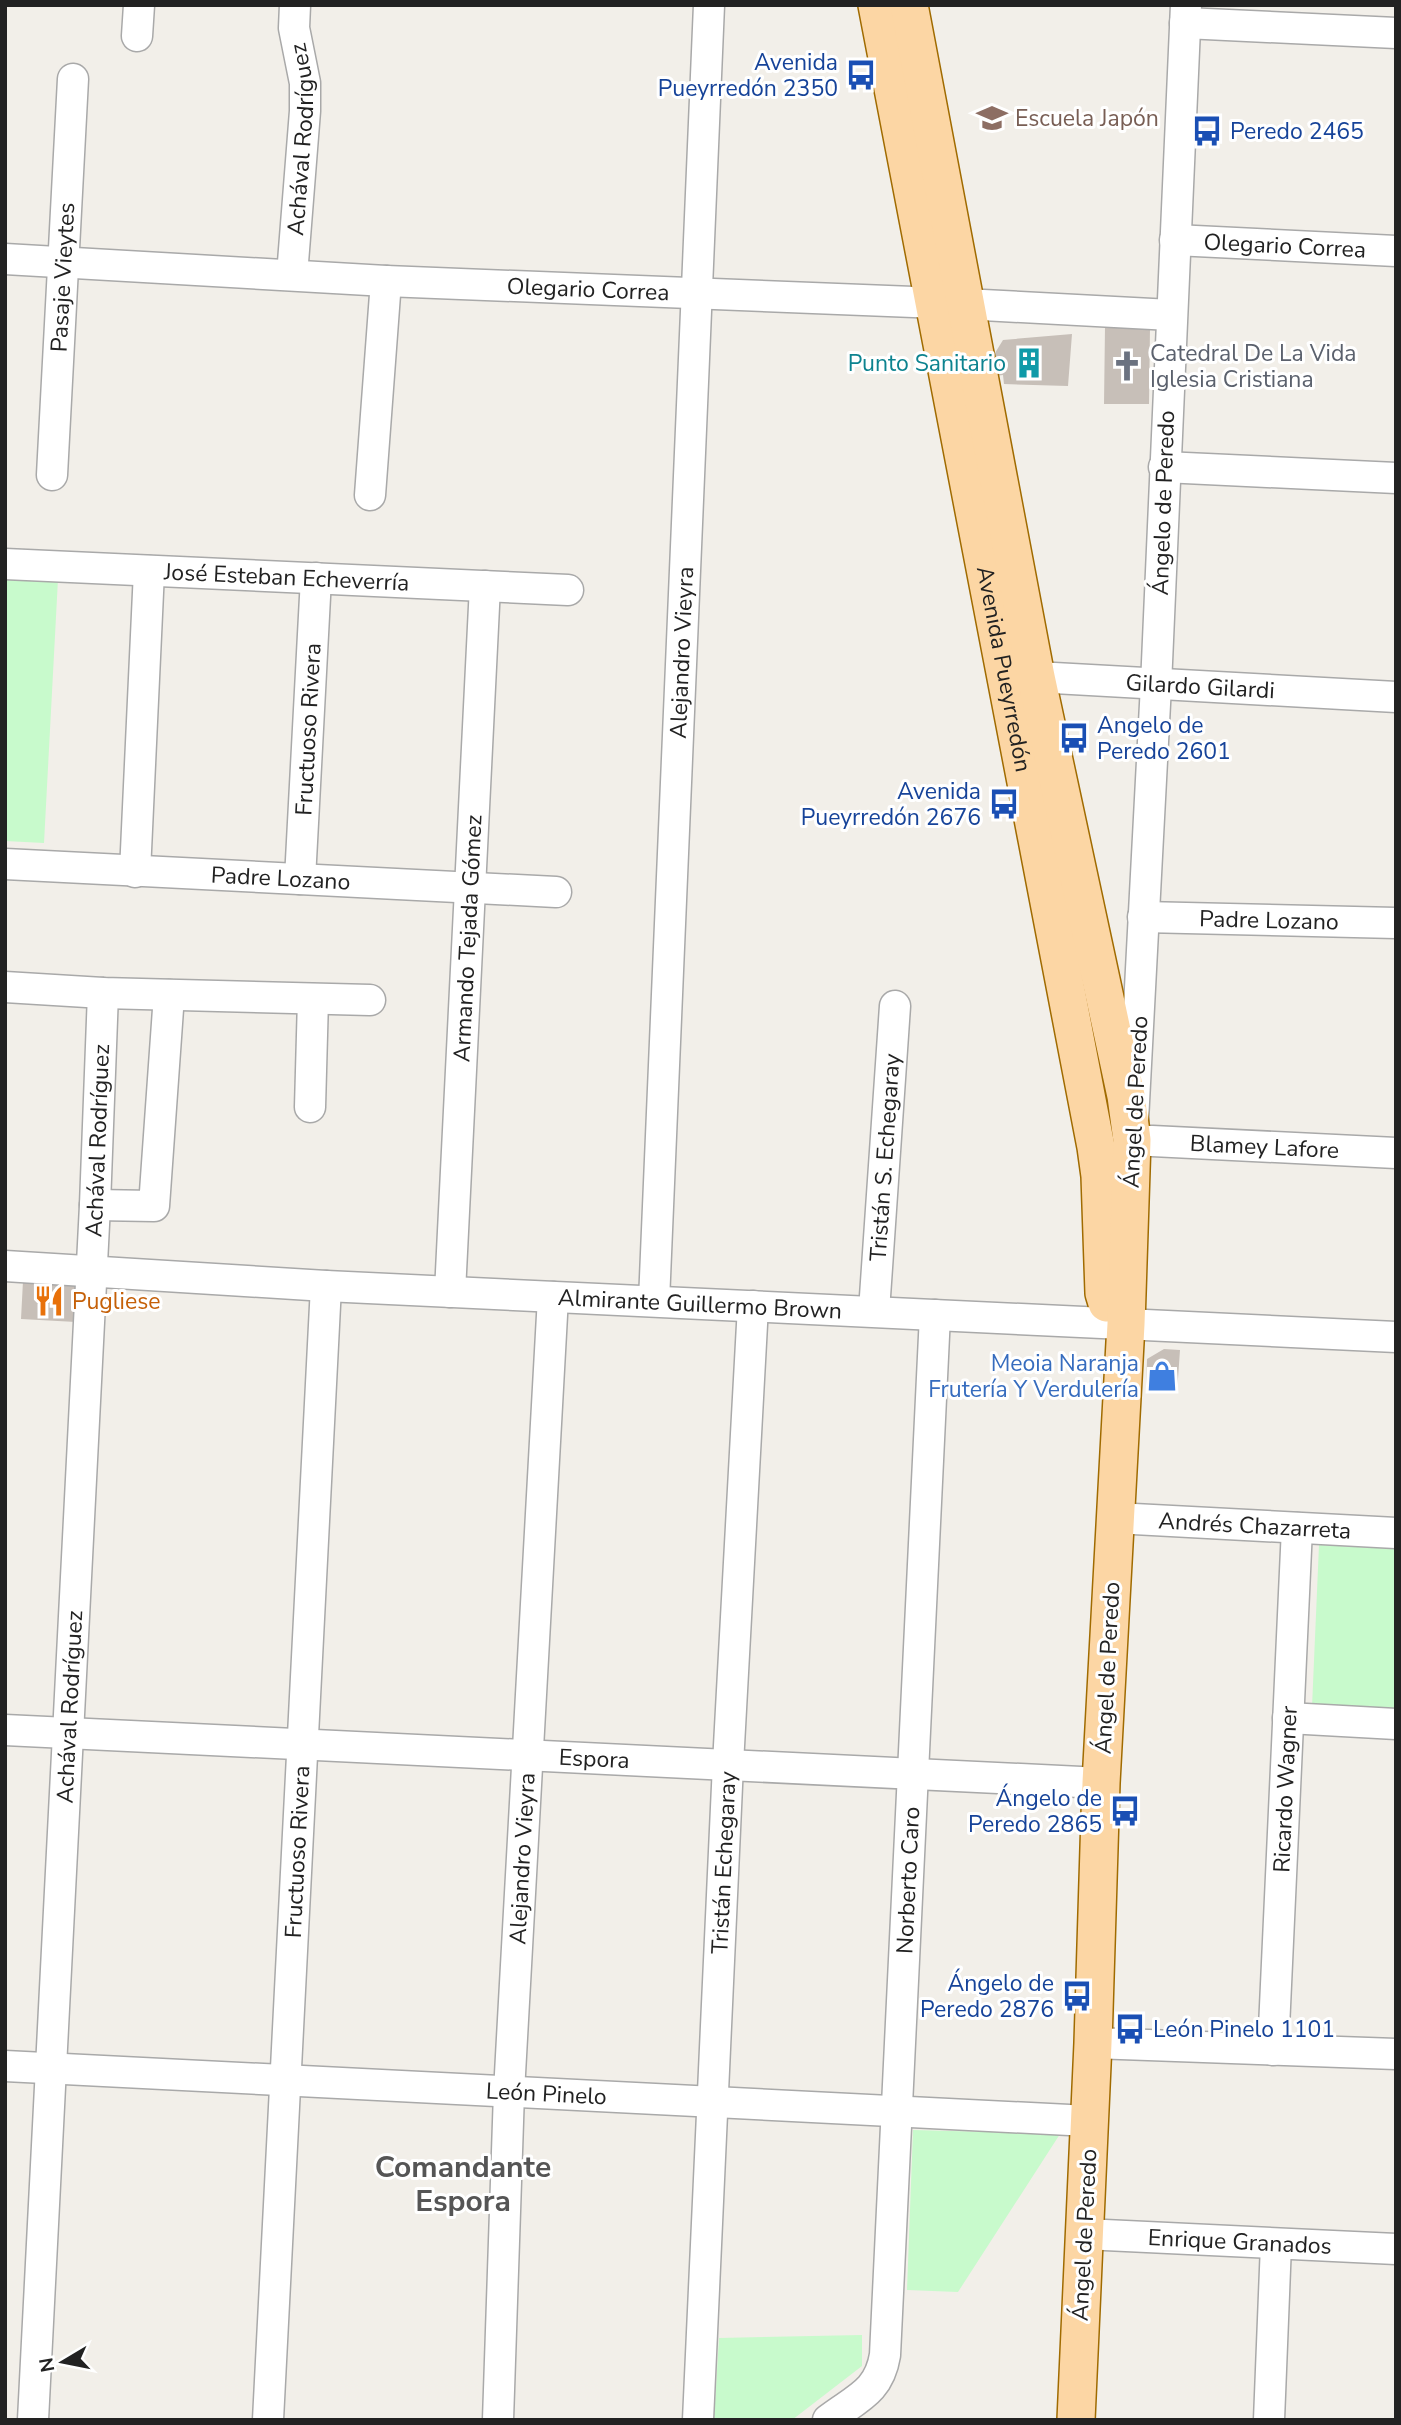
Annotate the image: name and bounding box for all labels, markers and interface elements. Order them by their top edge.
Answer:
street label: Achával Rodríguez [280,41,321,237]
place label: Avenida Pueyrredón 2350 [658,47,838,104]
bus stop icon: Avenida Pueyrredón 2350 [844,58,878,92]
school or university icon: Escuela Japón [975,101,1009,135]
place label: Escuela Japón [1015,103,1159,134]
bus stop icon: Peredo 2465 [1190,114,1224,148]
place label: Peredo 2465 [1230,116,1364,147]
street label: Pasaje Vieytes [44,202,82,353]
street label: Olegario Correa [1203,226,1367,265]
street label: Olegario Correa [506,271,670,308]
place label: Catedral De La Vida Iglesia Cristiana [1150,338,1357,395]
building icon: Punto Sanitario [1012,346,1046,380]
place label: Punto Sanitario [848,348,1006,379]
church icon: Catedral De La Vida Iglesia Cristiana [1110,349,1144,383]
street label: Ángelo de Peredo [1145,410,1182,596]
street label: José Esteban Echeverría [162,556,410,599]
street label: Avenida Pueyrredón [969,563,1039,775]
street label: Alejandro Vieyra [663,566,701,739]
street label: Fructuoso Rivera [288,642,329,816]
street label: Gilardo Gilardi [1125,667,1276,706]
place label: Angelo de Peredo 2601 [1097,710,1231,767]
bus stop icon: Angelo de Peredo 2601 [1057,721,1091,755]
place label: Avenida Pueyrredón 2676 [801,776,981,833]
bus stop icon: Avenida Pueyrredón 2676 [987,787,1021,821]
street label: Armando Tejada Gómez [446,814,490,1063]
street label: Padre Lozano [210,859,351,898]
street label: Padre Lozano [1199,903,1339,938]
street label: Ángel de Peredo [1116,1015,1155,1189]
street label: Achával Rodríguez [78,1044,117,1238]
street label: Tristán S. Echegaray [862,1052,908,1262]
street label: Blamey Lafore [1189,1128,1340,1166]
street label: Almirante Guillermo Brown [557,1282,843,1327]
restaurant icon: Pugliese [32,1284,66,1318]
place label: Pugliese [72,1286,160,1317]
place label: Meoia Naranja Frutería Y Verdulería [928,1348,1139,1405]
shop icon: Meoia Naranja Frutería Y Verdulería [1145,1359,1179,1393]
street label: Andrés Chazarreta [1158,1505,1352,1547]
street label: Ángel de Peredo [1088,1581,1127,1755]
street label: Achával Rodríguez [49,1610,90,1804]
street label: Ricardo Wagner [1266,1704,1305,1873]
street label: Espora [558,1742,630,1776]
street label: Fructuoso Rivera [278,1765,317,1939]
street label: Tristán Echegaray [704,1770,744,1955]
street label: Alejandro Vieyra [502,1772,543,1945]
place label: Ángelo de Peredo 2865 [968,1783,1102,1840]
bus stop icon: Ángelo de Peredo 2865 [1108,1794,1142,1828]
street label: Norberto Caro [889,1806,927,1955]
place label: Ángelo de Peredo 2876 [920,1968,1054,2025]
bus stop icon: Ángelo de Peredo 2876 [1060,1979,1094,2013]
bus stop icon: León Pinelo 1101 [1113,2012,1147,2046]
place label: León Pinelo 1101 [1153,2014,1335,2045]
street label: León Pinelo [485,2075,608,2113]
district label: Comandante Espora [375,2147,551,2222]
street label: Ángel de Peredo [1065,2148,1104,2322]
street label: Enrique Granados [1147,2222,1333,2262]
north arrow [28,2327,98,2397]
text: N [33,2356,61,2374]

